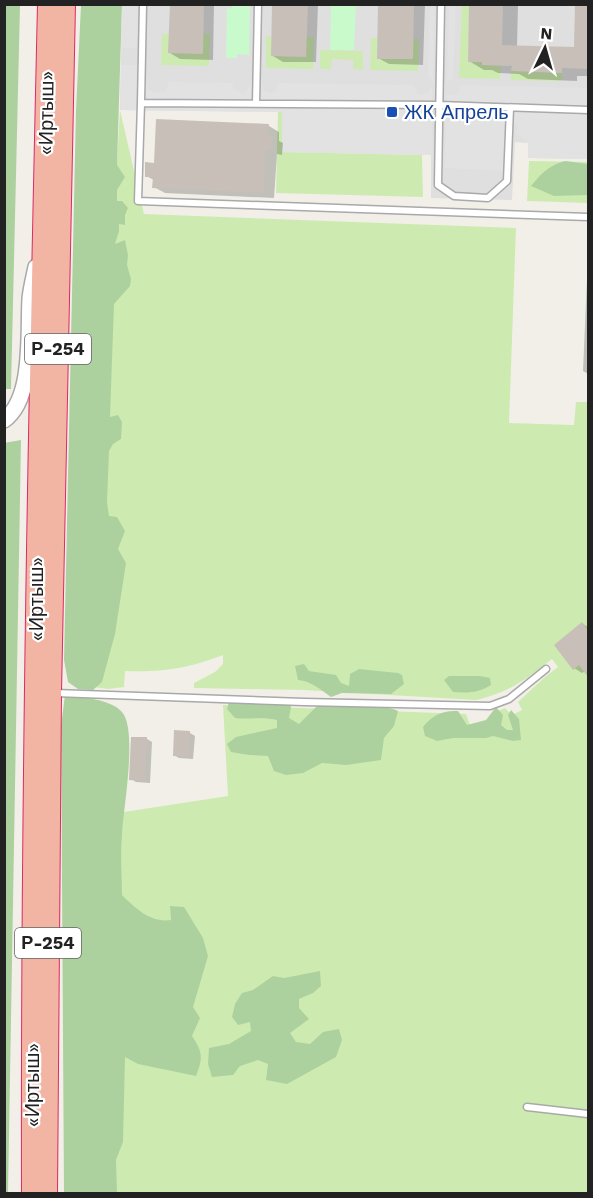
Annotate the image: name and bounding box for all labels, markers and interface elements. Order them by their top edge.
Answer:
north arrow [515,18,575,78]
text: N [540,24,553,44]
street label: «Иртыш» [33,71,59,155]
place label: ЖК Апрель [404,100,509,124]
marker: ЖК Апрель [385,105,399,119]
road number: Р-254 [25,334,91,364]
street label: «Иртыш» [24,557,48,641]
road number: Р-254 [15,928,81,958]
street label: «Иртыш» [20,1043,44,1127]

